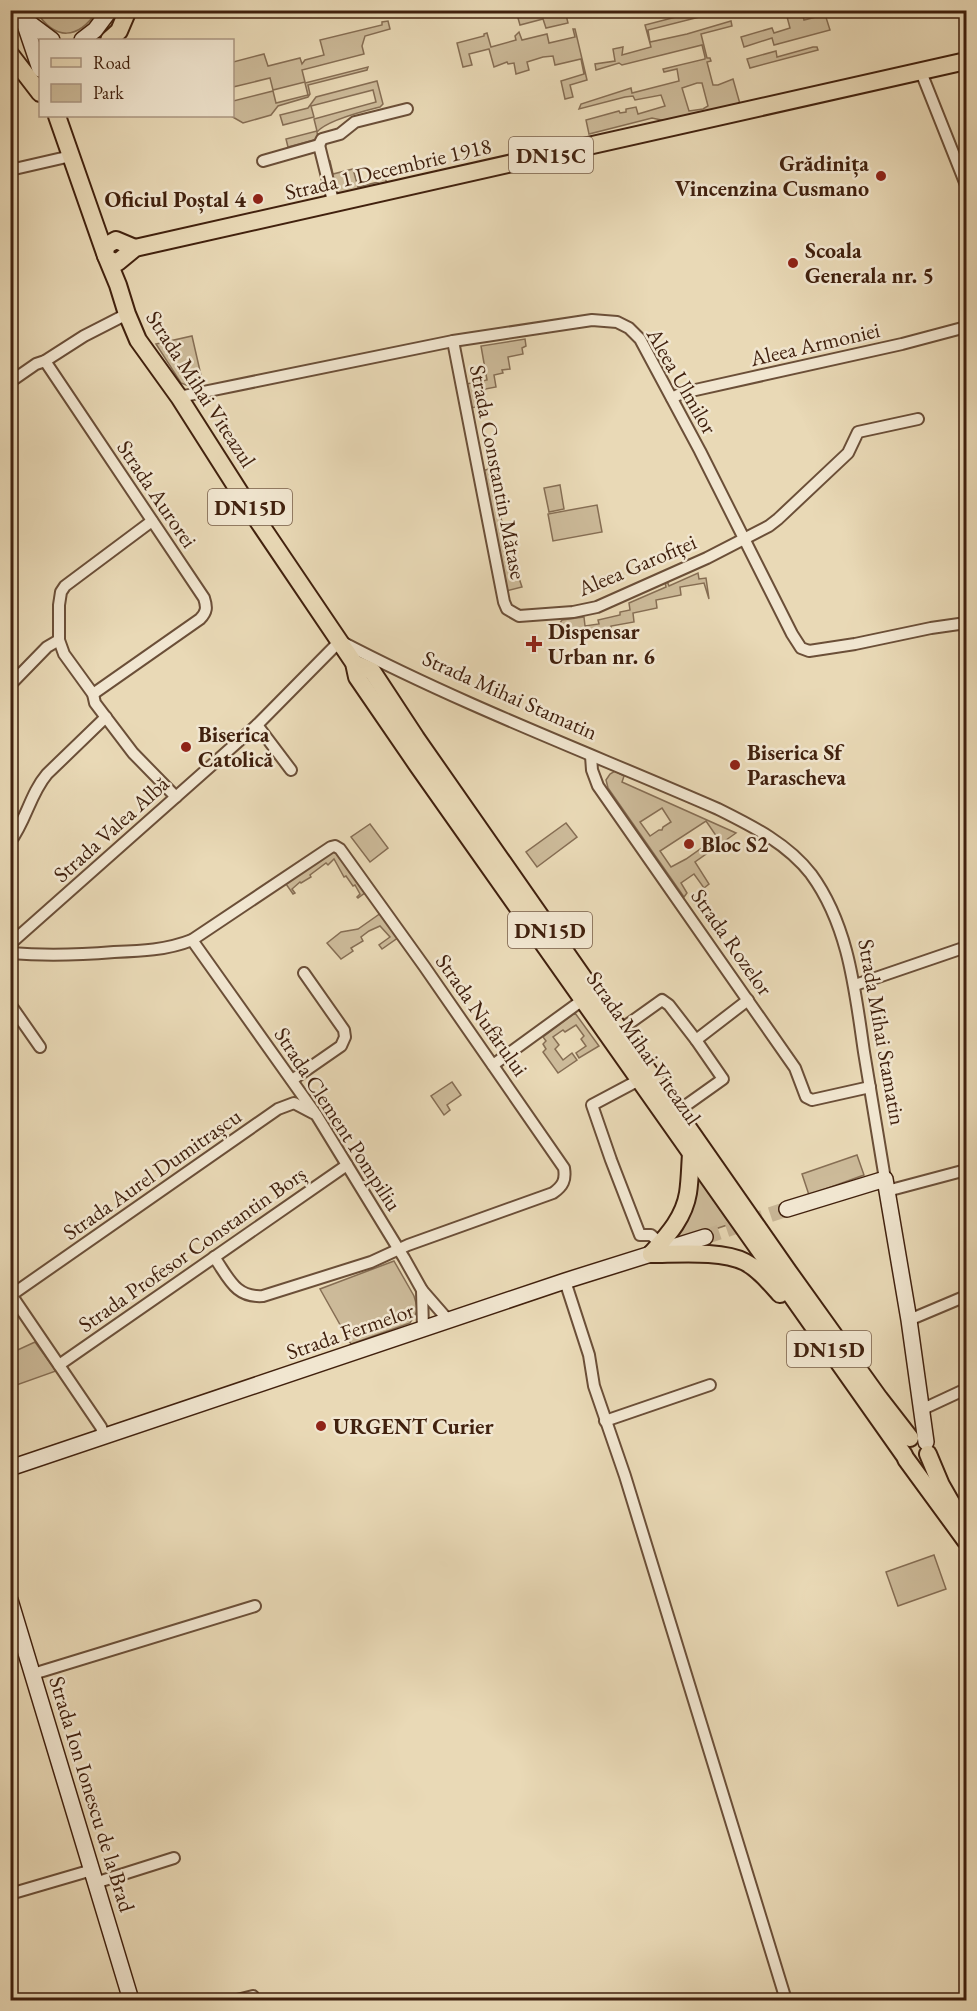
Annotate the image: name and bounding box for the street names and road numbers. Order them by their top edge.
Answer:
street label: Strada 1 Decembrie 1918 [282,131,494,207]
road number: DN15C [509,137,593,173]
street label: Strada Mihai Viteazul [139,305,263,473]
street label: Aleea Armoniei [746,315,883,373]
street label: Aleea Ulmilor [639,322,724,440]
street label: Strada Constantin Mătase [463,362,533,582]
street label: Strada Aurorei [110,435,204,553]
road number: DN15D [208,489,292,525]
street label: Aleea Garofiței [572,527,701,603]
street label: Strada Mihai Stamatin [418,643,602,747]
street label: Strada Valea Albă [47,769,175,889]
street label: Strada Rozelor [684,883,780,1002]
road number: DN15D [508,912,592,948]
street label: Strada Mihai Stamatin [851,937,913,1128]
street label: Strada Nufărului [429,948,535,1082]
street label: Strada Mihai Viteazul [580,965,708,1131]
street label: Strada Clement Pompiliu [268,1021,409,1217]
street label: Strada Aurel Dumitrașcu [57,1101,247,1247]
street label: Strada Profesor Constantin Borș [72,1159,312,1339]
street label: Strada Fermelor [282,1295,418,1366]
road number: DN15D [787,1331,871,1367]
street label: Strada Ion Ionescu de la Brad [42,1672,142,1916]

